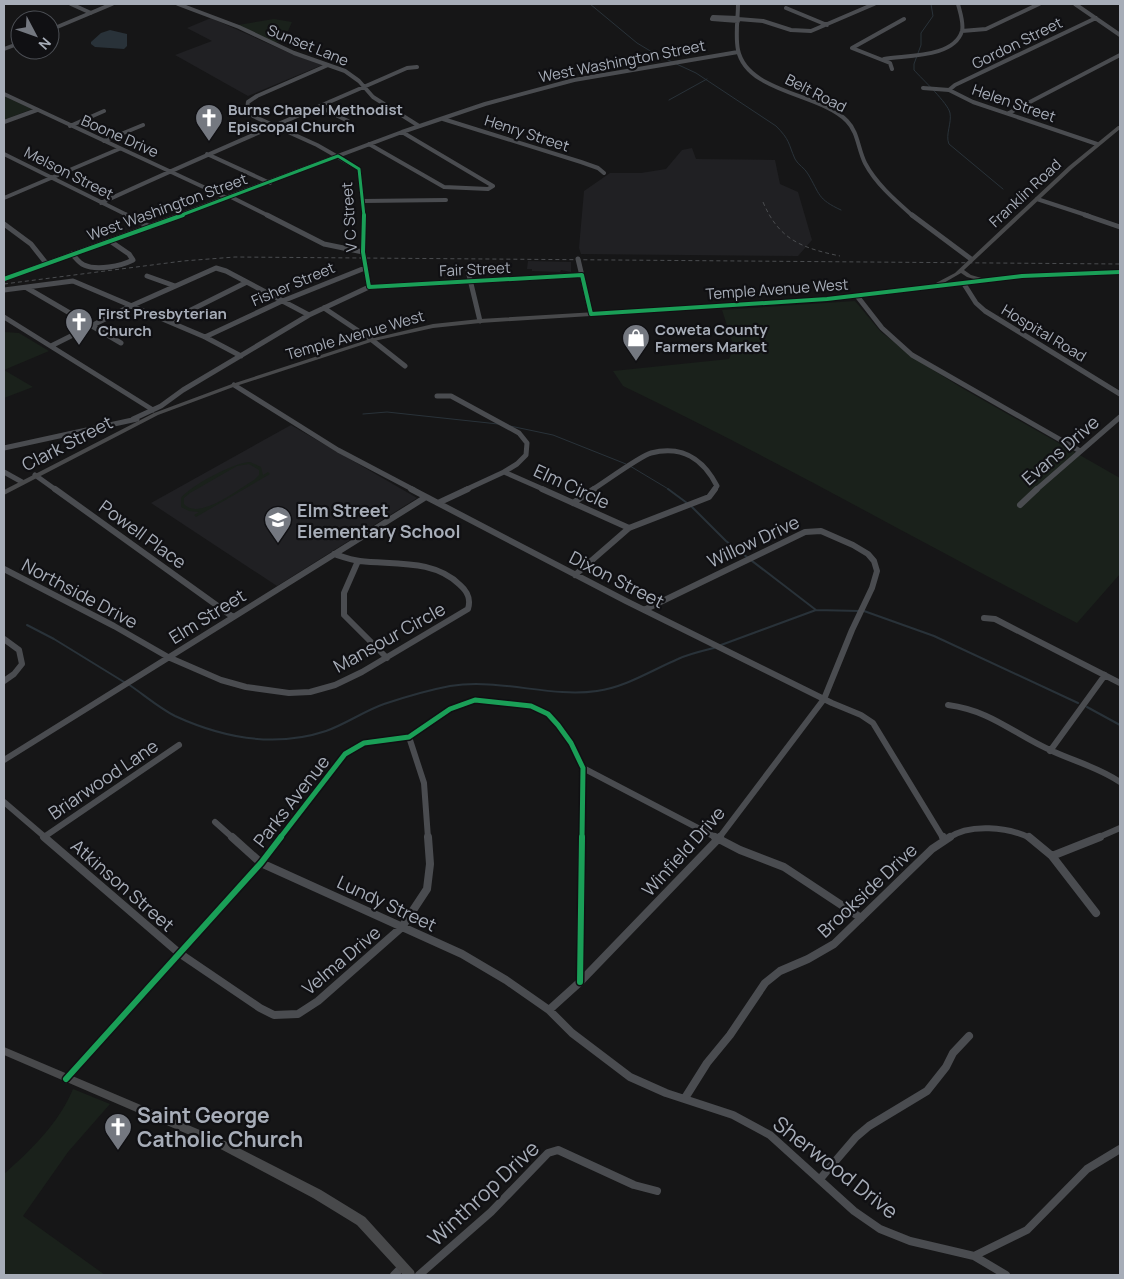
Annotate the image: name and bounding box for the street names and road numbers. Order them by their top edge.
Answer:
street label: Gordon Street [968,12,1066,74]
street label: Sunset Lane [264,19,352,71]
street label: West Washington Street [537,35,707,87]
street label: Belt Road [782,69,850,117]
street label: Helen Street [969,79,1059,127]
street label: Henry Street [482,109,572,157]
street label: Boone Drive [78,110,162,162]
street label: Melson Street [21,141,117,205]
street label: Franklin Road [984,154,1066,232]
street label: West Washington Street [84,168,250,246]
street label: V C Street [336,181,362,253]
street label: Fisher Street [248,257,338,311]
street label: Fair Street [439,257,511,281]
street label: Temple Avenue West [705,274,849,304]
street label: Hospital Road [998,299,1090,367]
street label: Temple Avenue West [283,305,427,365]
street label: Clark Street [17,410,117,476]
street label: Evans Drive [1016,410,1104,490]
street label: Elm Circle [530,458,614,514]
street label: Powell Place [95,494,191,574]
street label: Willow Drive [703,509,803,573]
street label: Dixon Street [566,545,668,613]
street label: Northside Drive [18,552,142,634]
street label: Elm Street [164,583,250,649]
street label: Mansour Circle [329,596,449,678]
street label: Briarwood Lane [43,733,163,825]
street label: Parks Avenue [248,750,334,852]
street label: Winfield Drive [636,801,730,901]
street label: Atkinson Street [66,834,180,936]
street label: Brookside Drive [812,838,922,942]
street label: Lundy Street [333,869,441,937]
street label: Velma Drive [297,920,385,1000]
street label: Sherwood Drive [768,1109,904,1225]
street label: Winthrop Drive [421,1134,545,1252]

